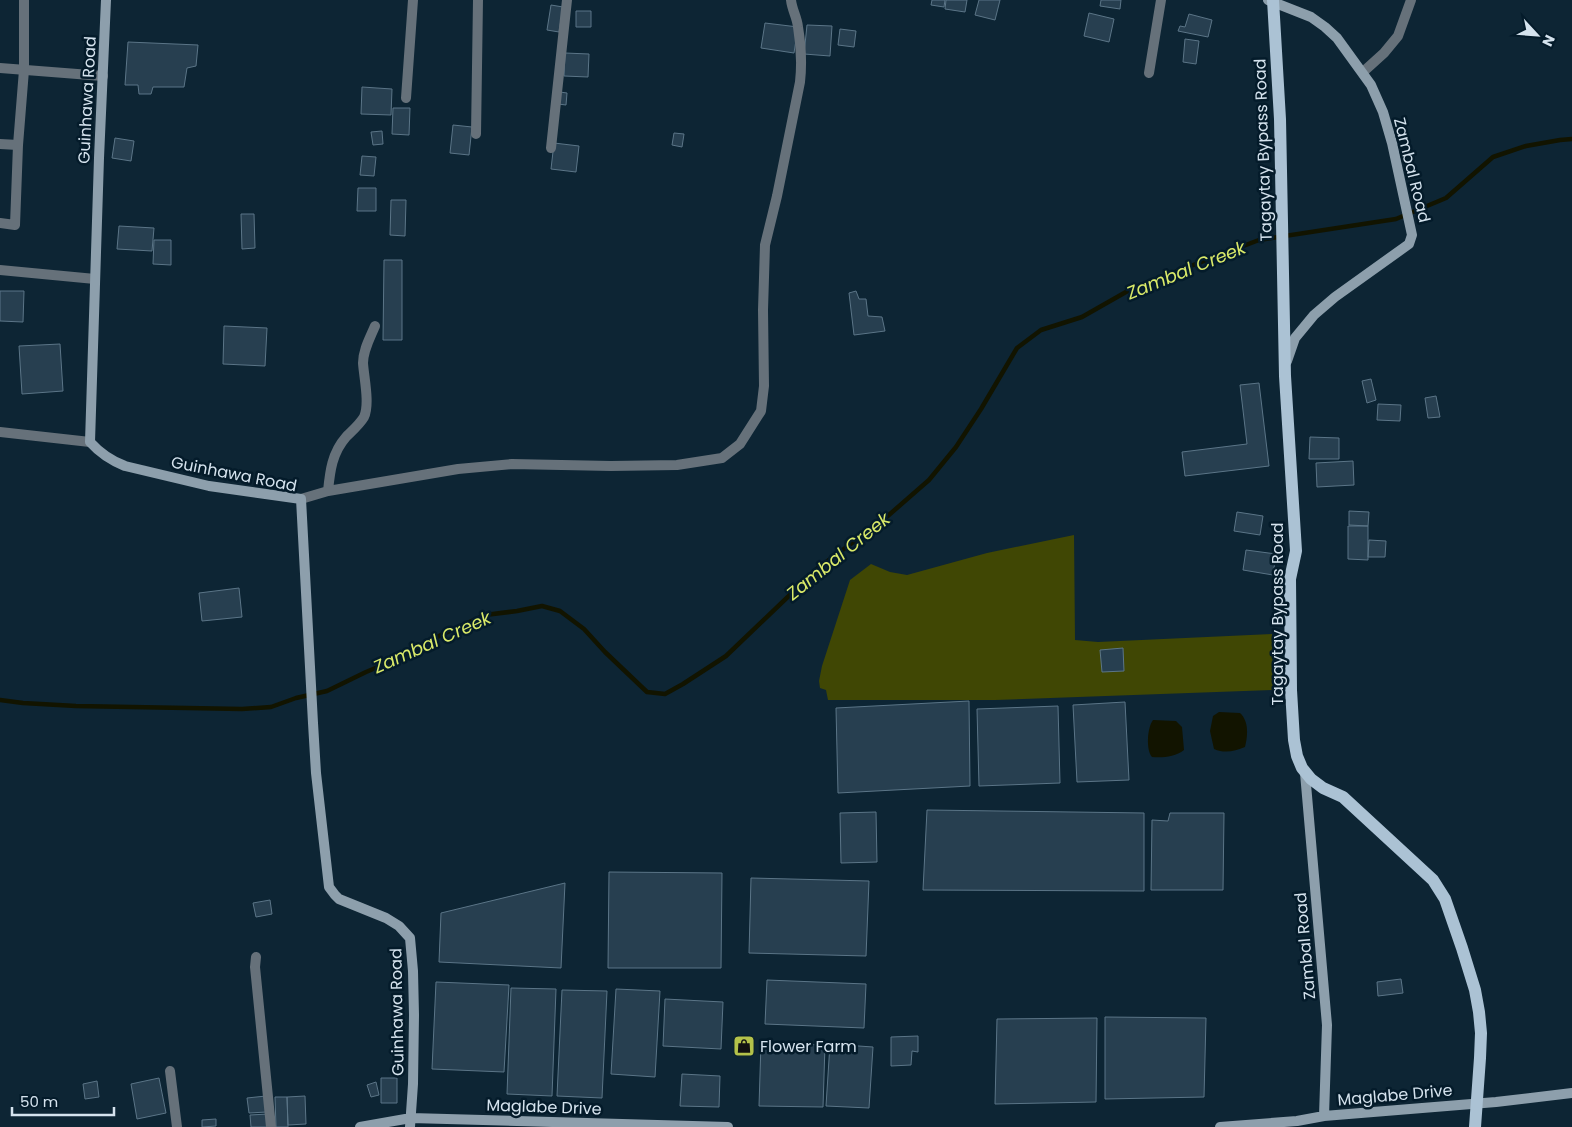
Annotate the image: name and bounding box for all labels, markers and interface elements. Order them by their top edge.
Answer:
north arrow [1512,10,1562,60]
text: N [1537,32,1560,50]
street label: Guinhawa Road [72,36,102,164]
street label: Tagaytay Bypass Road [1248,58,1278,242]
street label: Zambal Road [1388,115,1436,225]
water label: Zambal Creek [1122,234,1250,306]
street label: Guinhawa Road [169,451,299,497]
water label: Zambal Creek [780,506,896,606]
street label: Tagaytay Bypass Road [1266,522,1289,706]
water label: Zambal Creek [368,605,496,680]
street label: Zambal Road [1289,891,1321,1001]
street label: Guinhawa Road [384,948,410,1076]
shop icon: Flower Farm [732,1034,756,1058]
place label: Flower Farm [760,1035,857,1058]
street label: Maglabe Drive [1337,1079,1454,1111]
scale bar [12,1084,115,1116]
text: 50 m [20,1091,58,1112]
street label: Maglabe Drive [486,1093,602,1121]

